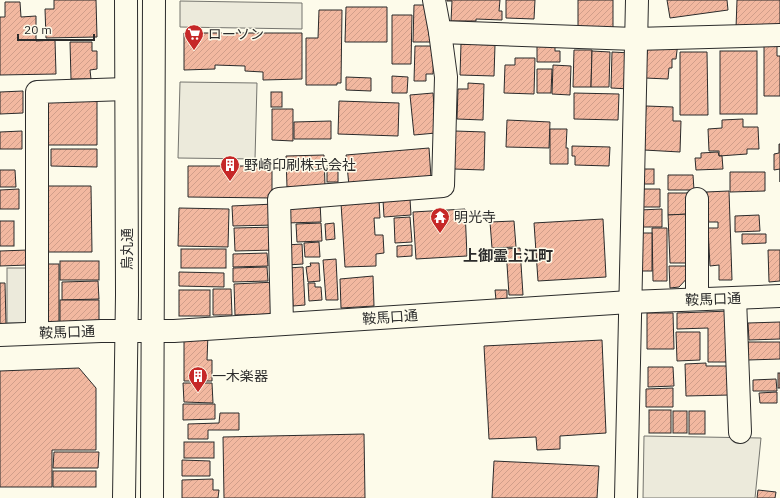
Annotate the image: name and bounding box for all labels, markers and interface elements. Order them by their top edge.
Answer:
scale bar [18,16,94,42]
text: 20 m [24,22,52,37]
supermarket icon: ローソン [183,23,205,51]
place label: ローソン [208,25,264,43]
building icon: 野崎印刷株式会社 [219,154,241,182]
place label: 野崎印刷株式会社 [244,156,356,174]
temple icon: 明光寺 [429,206,451,234]
place label: 明光寺 [454,208,496,226]
street label: 烏丸通 [118,228,136,270]
district label: 上御霊上江町 [463,246,553,265]
street label: 鞍馬口通 [685,289,741,309]
street label: 鞍馬口通 [361,306,419,328]
street label: 鞍馬口通 [39,322,95,342]
building icon: 一木楽器 [187,365,209,393]
place label: 一木楽器 [212,367,268,385]

